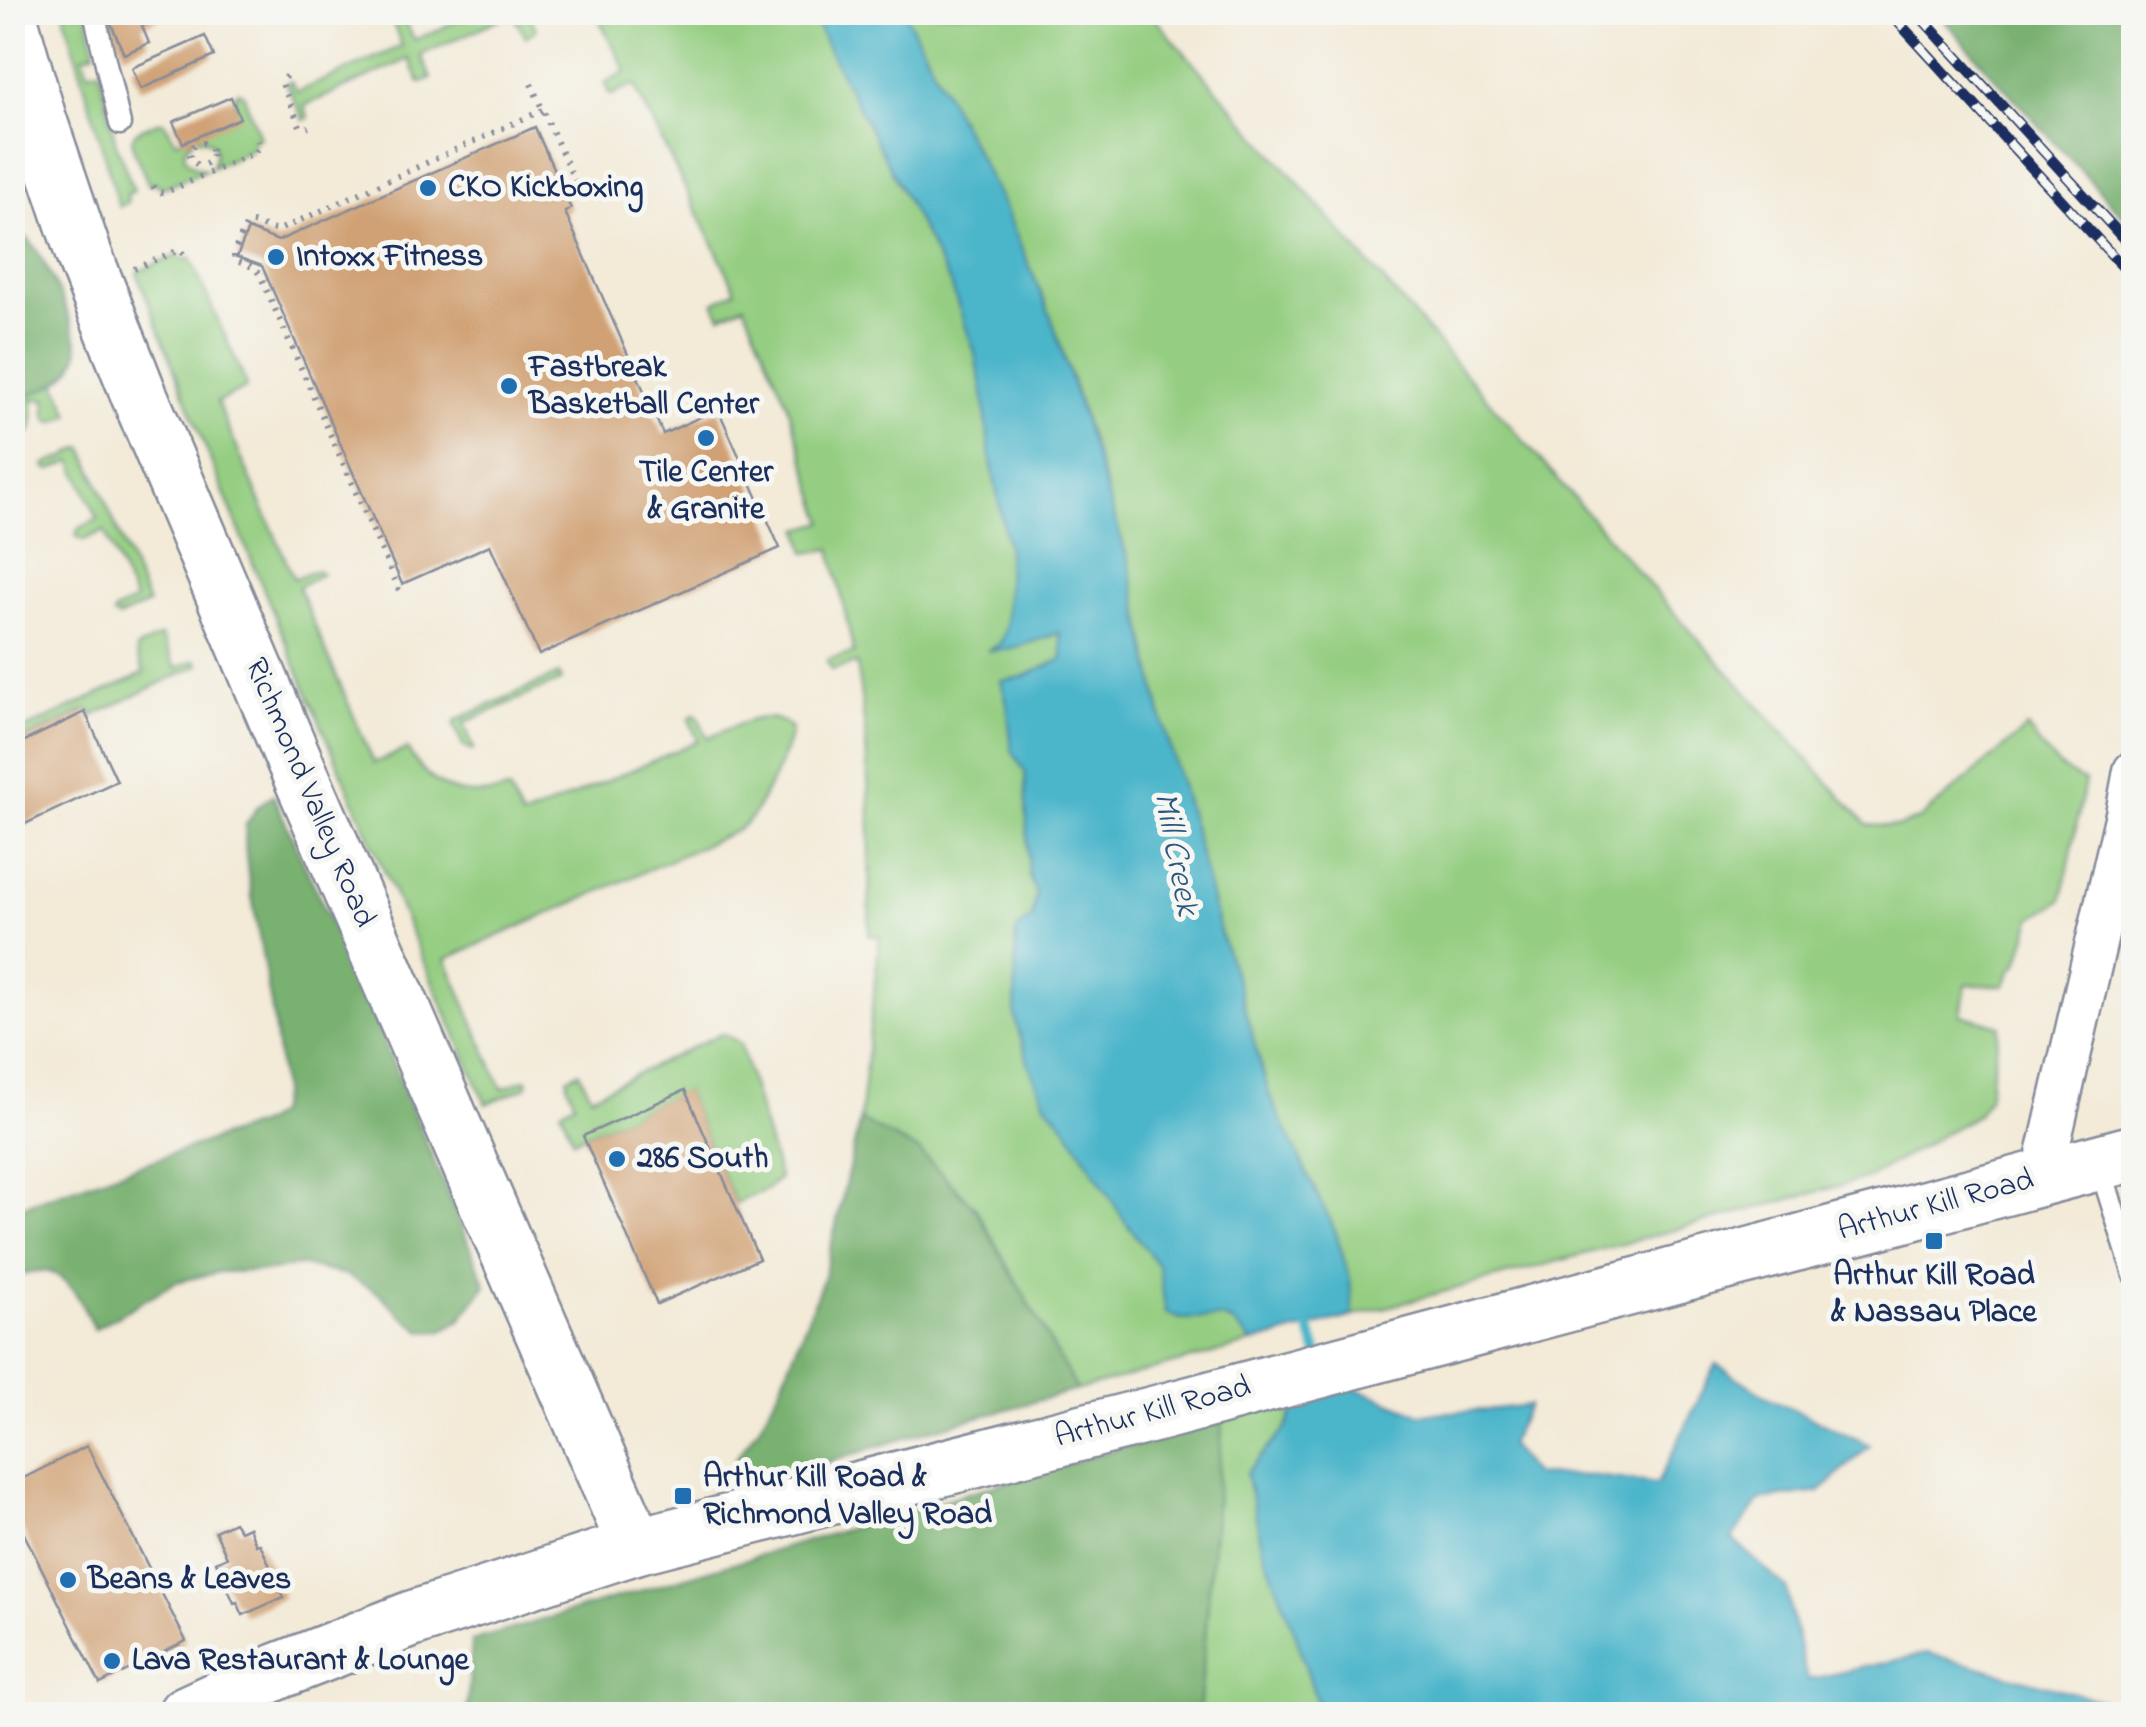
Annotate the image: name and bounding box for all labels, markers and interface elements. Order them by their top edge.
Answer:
place label: CKO Kickboxing [448,165,643,213]
marker: CKO Kickboxing [417,177,439,199]
place label: Intoxx Fitness [296,234,483,281]
marker: Intoxx Fitness [265,246,287,268]
place label: Fastbreak Basketball Center [527,345,760,429]
marker: Fastbreak Basketball Center [498,375,520,397]
marker: Tile Center & Granite [695,427,717,449]
place label: Tile Center & Granite [639,450,774,534]
street label: Richmond Valley Road [231,651,387,935]
water label: Mill Creek [1138,788,1212,922]
place label: 286 South [636,1136,768,1183]
marker: 286 South [606,1148,628,1170]
street label: Arthur Kill Road [1833,1157,2039,1255]
marker: Arthur Kill Road & Nassau Place [1923,1230,1945,1252]
place label: Arthur Kill Road & Nassau Place [1830,1253,2038,1337]
street label: Arthur Kill Road [1050,1364,1256,1462]
place label: Arthur Kill Road & Richmond Valley Road [703,1455,992,1540]
marker: Arthur Kill Road & Richmond Valley Road [672,1485,694,1507]
place label: Beans & Leaves [86,1557,291,1604]
marker: Beans & Leaves [57,1569,79,1591]
place label: Lava Restaurant & Lounge [132,1638,471,1686]
marker: Lava Restaurant & Lounge [101,1650,123,1672]

